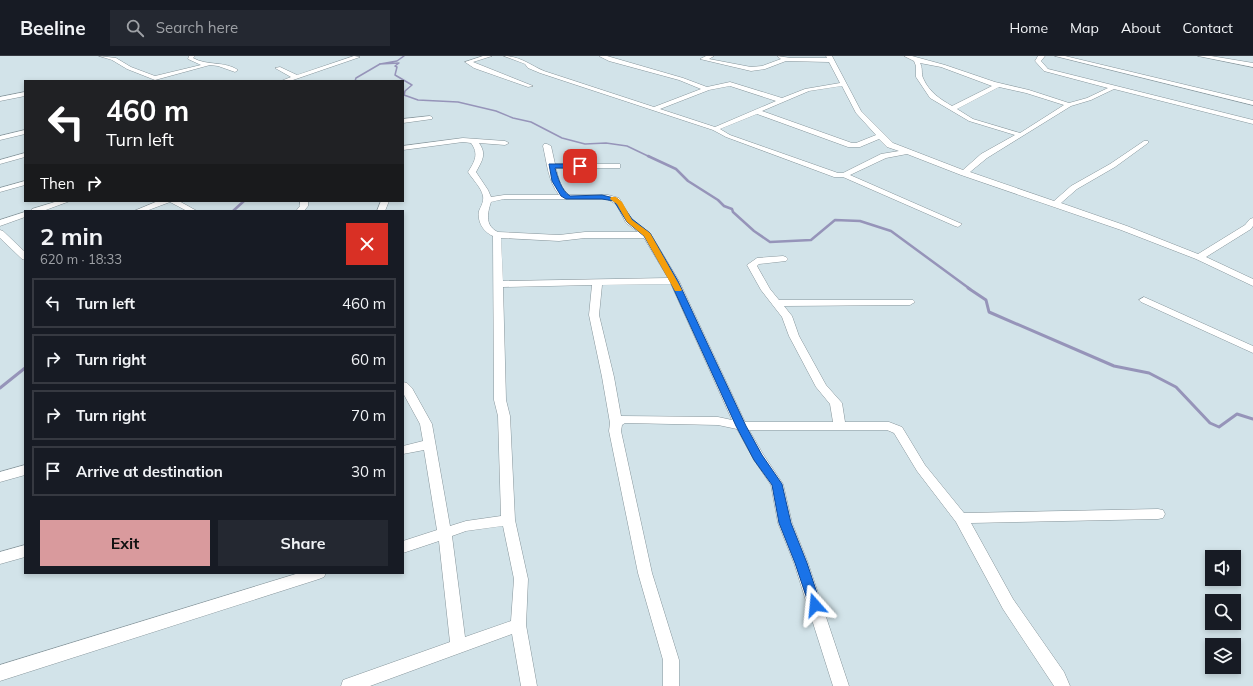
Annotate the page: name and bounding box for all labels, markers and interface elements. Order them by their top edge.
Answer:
search box [110,10,390,46]
text: Beeline [20,16,86,40]
icon: search [124,17,146,39]
text: Search here [156,18,238,37]
text: Home [1009,19,1048,37]
text: Map [1070,19,1099,37]
text: About [1121,19,1161,37]
text: Contact [1183,19,1233,37]
text: 460 m [106,93,189,128]
icon: left [40,96,92,148]
text: Turn left [106,128,174,151]
pin [563,149,597,183]
icon: arrive [569,155,591,177]
icon: right [83,172,105,194]
text: Then [40,174,75,193]
text: 2 min [40,221,103,251]
button: close [346,223,388,265]
text: 620 m · 18:33 [40,251,122,267]
icon: left [42,292,64,314]
text: Turn left [76,294,135,313]
text: 460 m [342,294,386,313]
icon: right [42,348,64,370]
text: Turn right [76,350,146,369]
text: 60 m [351,350,386,369]
icon: right [42,404,64,426]
text: Turn right [76,406,146,425]
text: 70 m [351,406,386,425]
icon: arrive [42,460,64,482]
text: Arrive at destination [76,462,223,481]
text: 30 m [351,462,386,481]
button: Exit [40,520,210,566]
button: Share [218,520,388,566]
map controls [1205,550,1241,674]
button: sound [1205,550,1241,586]
position arrow [794,584,836,626]
button: search [1205,594,1241,630]
button: layers [1205,638,1241,674]

